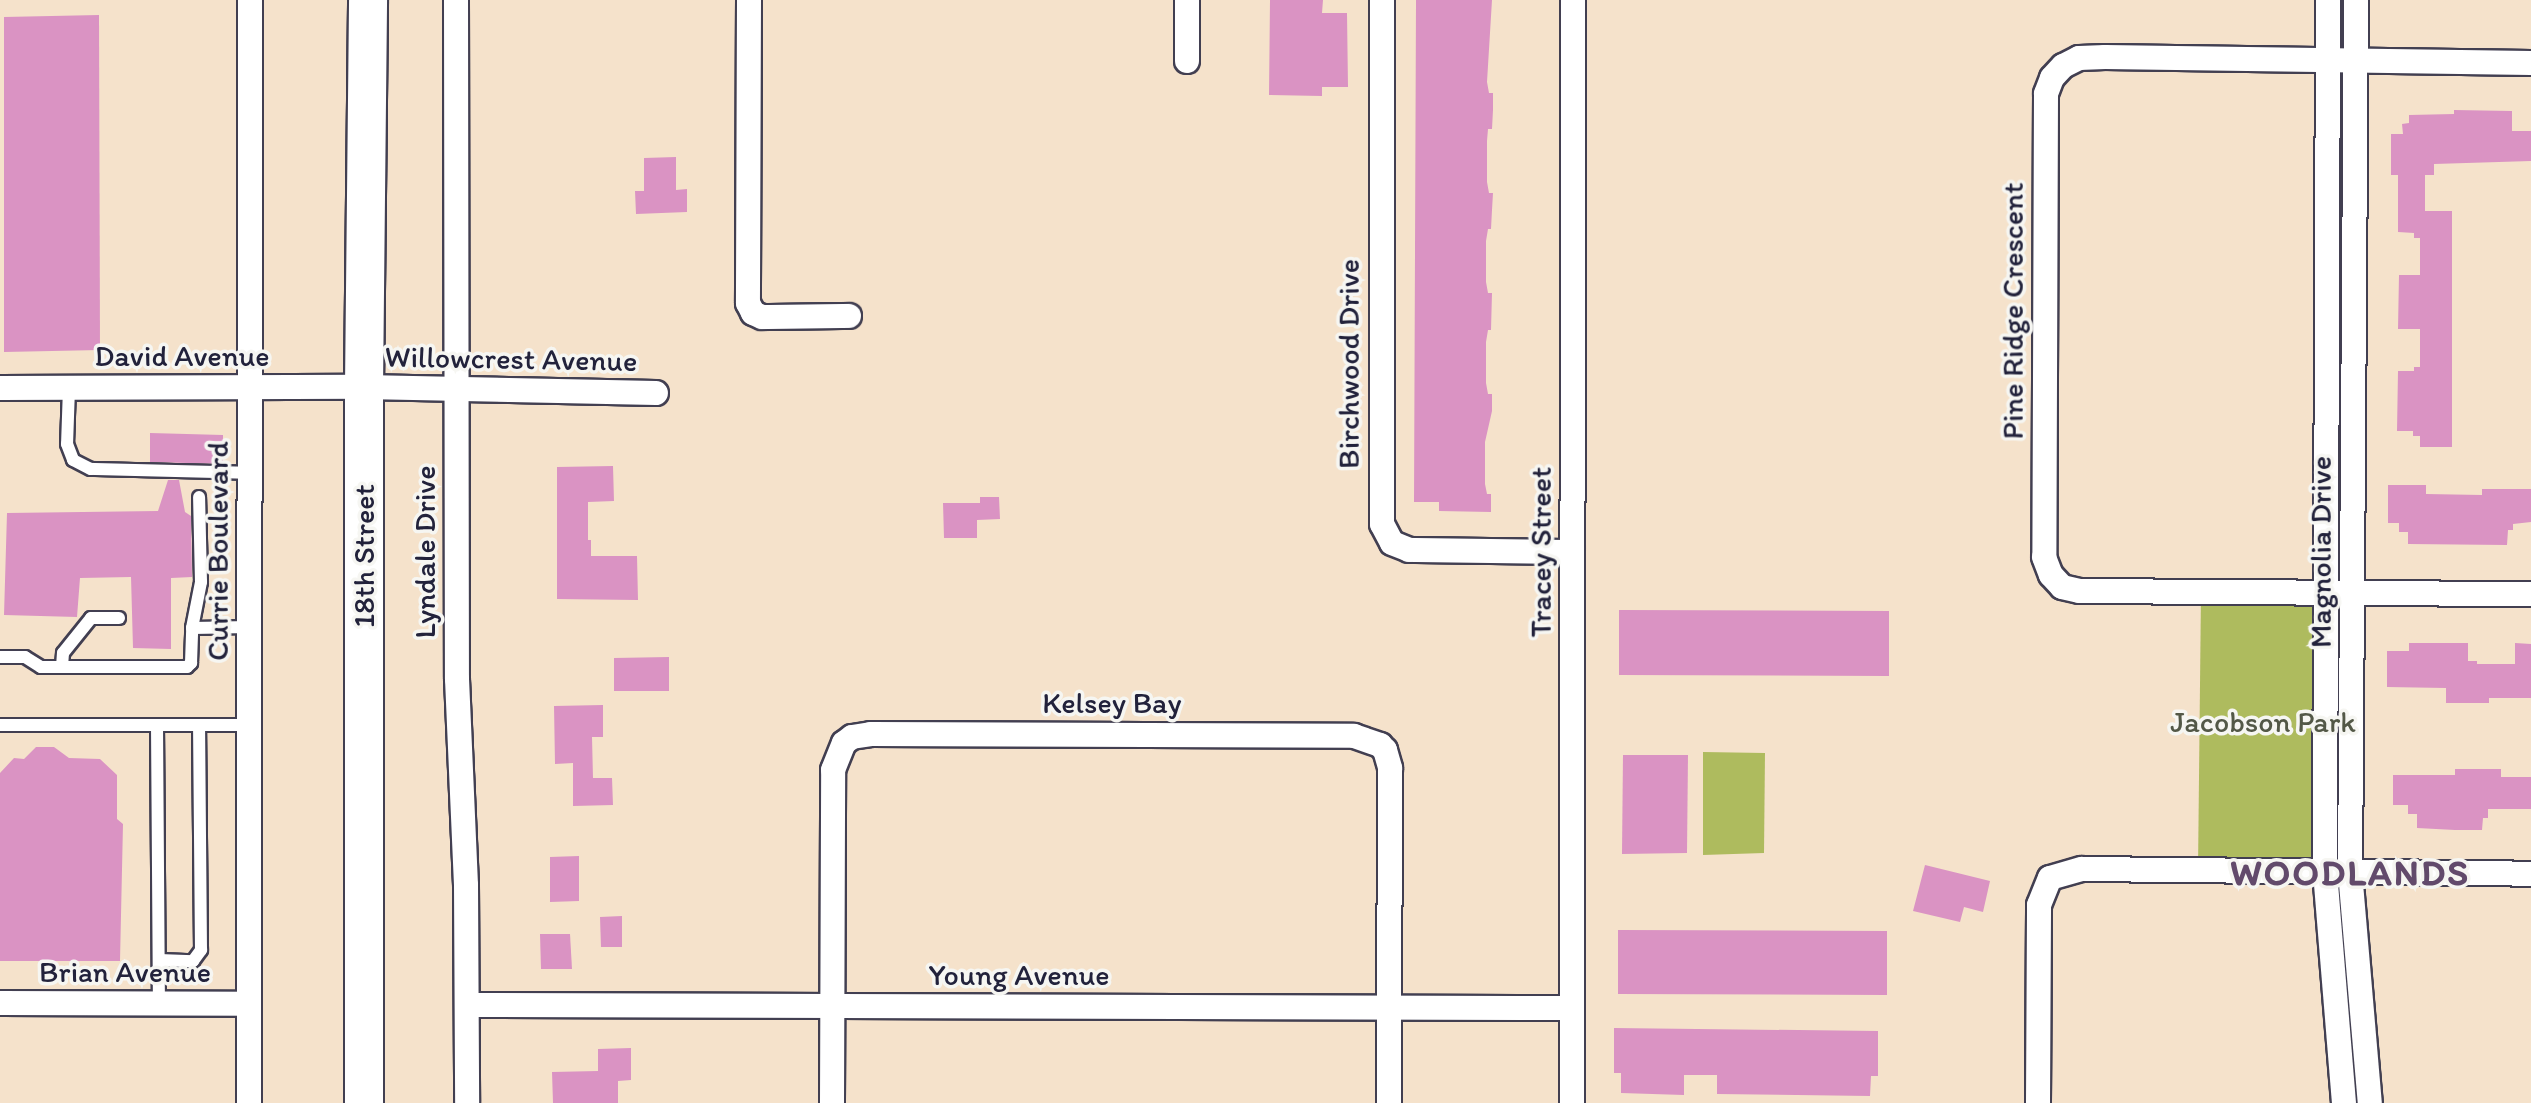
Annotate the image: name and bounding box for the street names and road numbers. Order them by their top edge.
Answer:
street label: Pine Ridge Crescent [1995,183,2031,439]
street label: Birchwood Drive [1331,259,1367,469]
street label: David Avenue [95,338,269,374]
street label: Willowcrest Avenue [385,339,637,379]
street label: Currie Boulevard [200,441,236,661]
street label: Magnolia Drive [2303,456,2339,648]
street label: Lyndale Drive [407,465,443,639]
street label: Tracey Street [1523,467,1559,637]
street label: 18th Street [346,484,382,628]
street label: Kelsey Bay [1042,685,1182,721]
street label: Brian Avenue [40,954,210,990]
street label: Young Avenue [929,957,1109,993]

